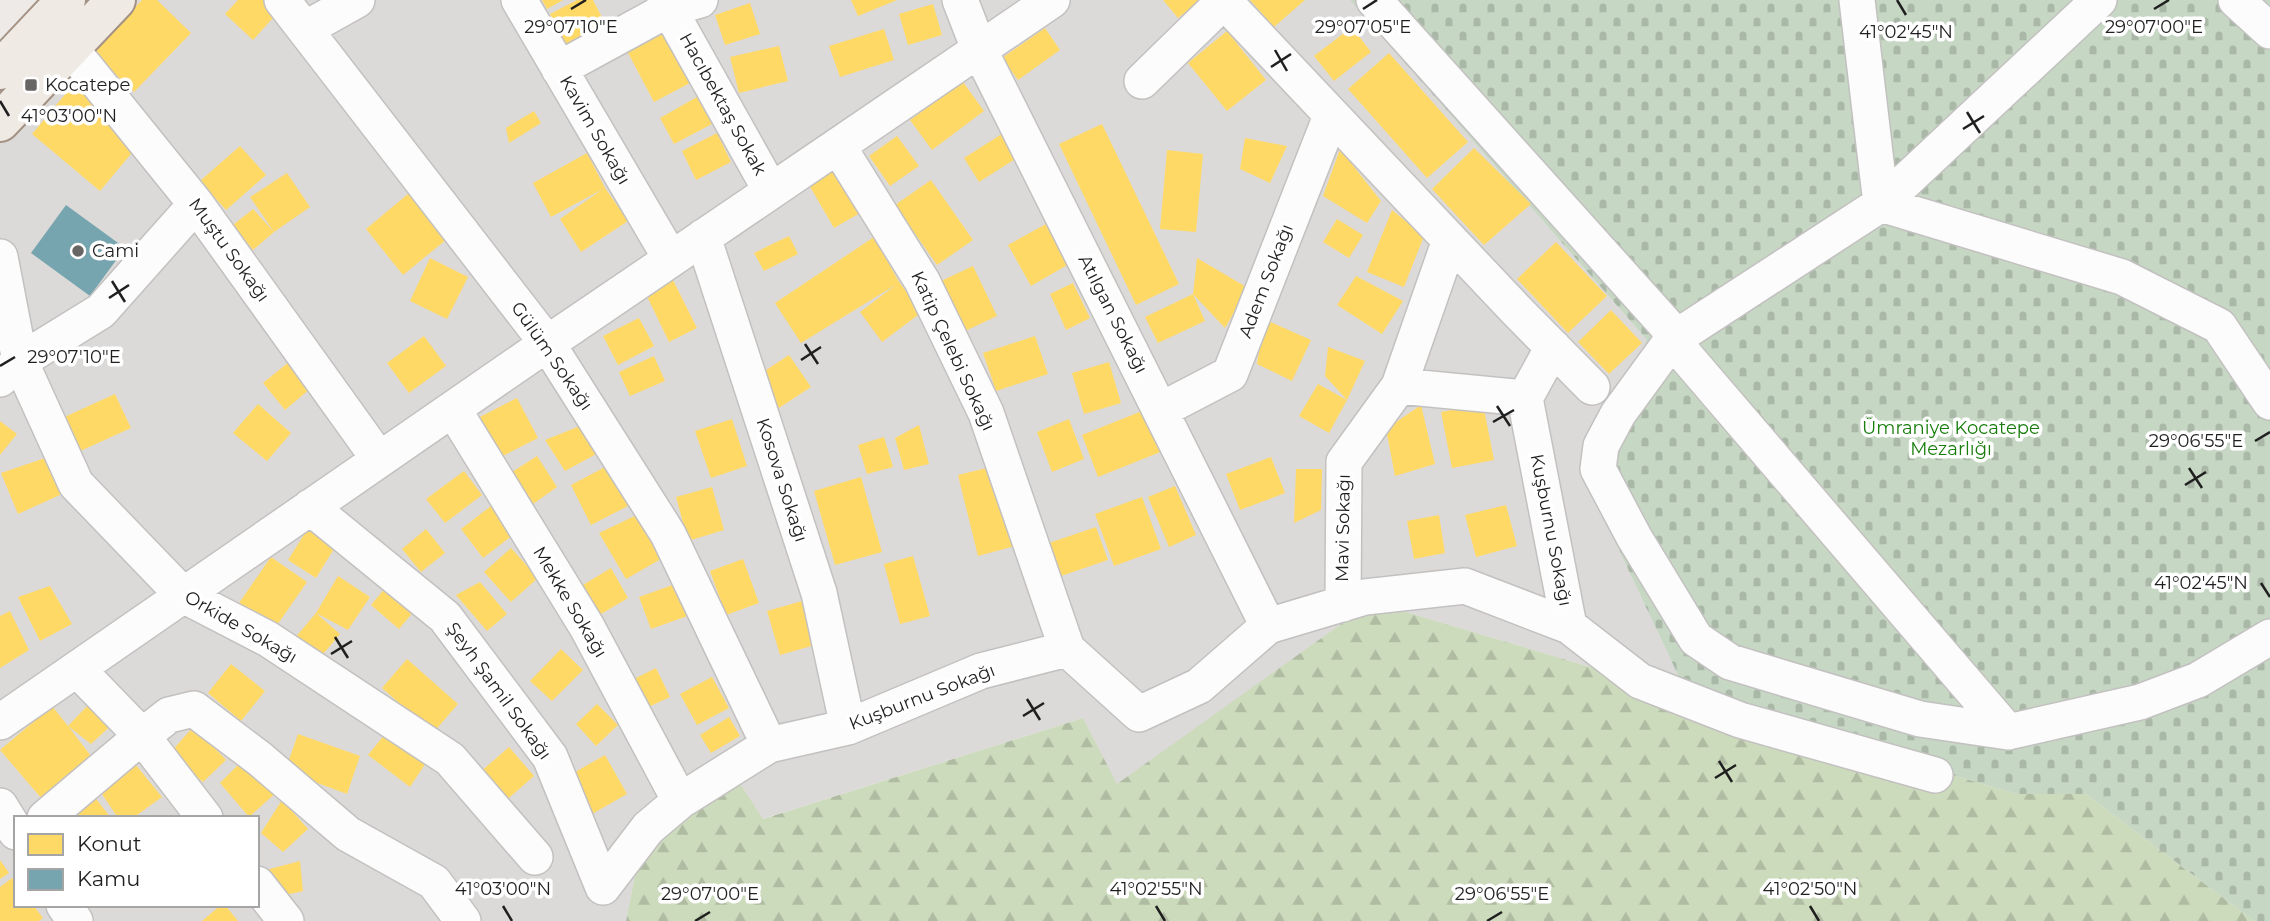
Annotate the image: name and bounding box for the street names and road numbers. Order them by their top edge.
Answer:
street label: Hacıbektaş Sokak [675,29,771,179]
street label: Kavim Sokağı [555,72,635,188]
street label: Muştu Sokağı [184,194,274,306]
street label: Adem Sokağı [1234,221,1298,341]
street label: Atılgan Sokağı [1074,251,1152,377]
street label: Katip Çelebi Sokağı [906,268,1000,434]
street label: Gülüm Sokağı [506,297,598,415]
street label: Kosova Sokağı [752,415,812,545]
street label: Kuşburnu Sokağı [1525,452,1577,608]
street label: Mavi Sokağı [1331,474,1355,582]
street label: Mekke Sokağı [528,543,612,661]
street label: Orkide Sokağı [181,586,301,668]
street label: Şeyh Şamil Sokağı [442,618,556,764]
street label: Kuşburnu Sokağı [846,659,998,735]

